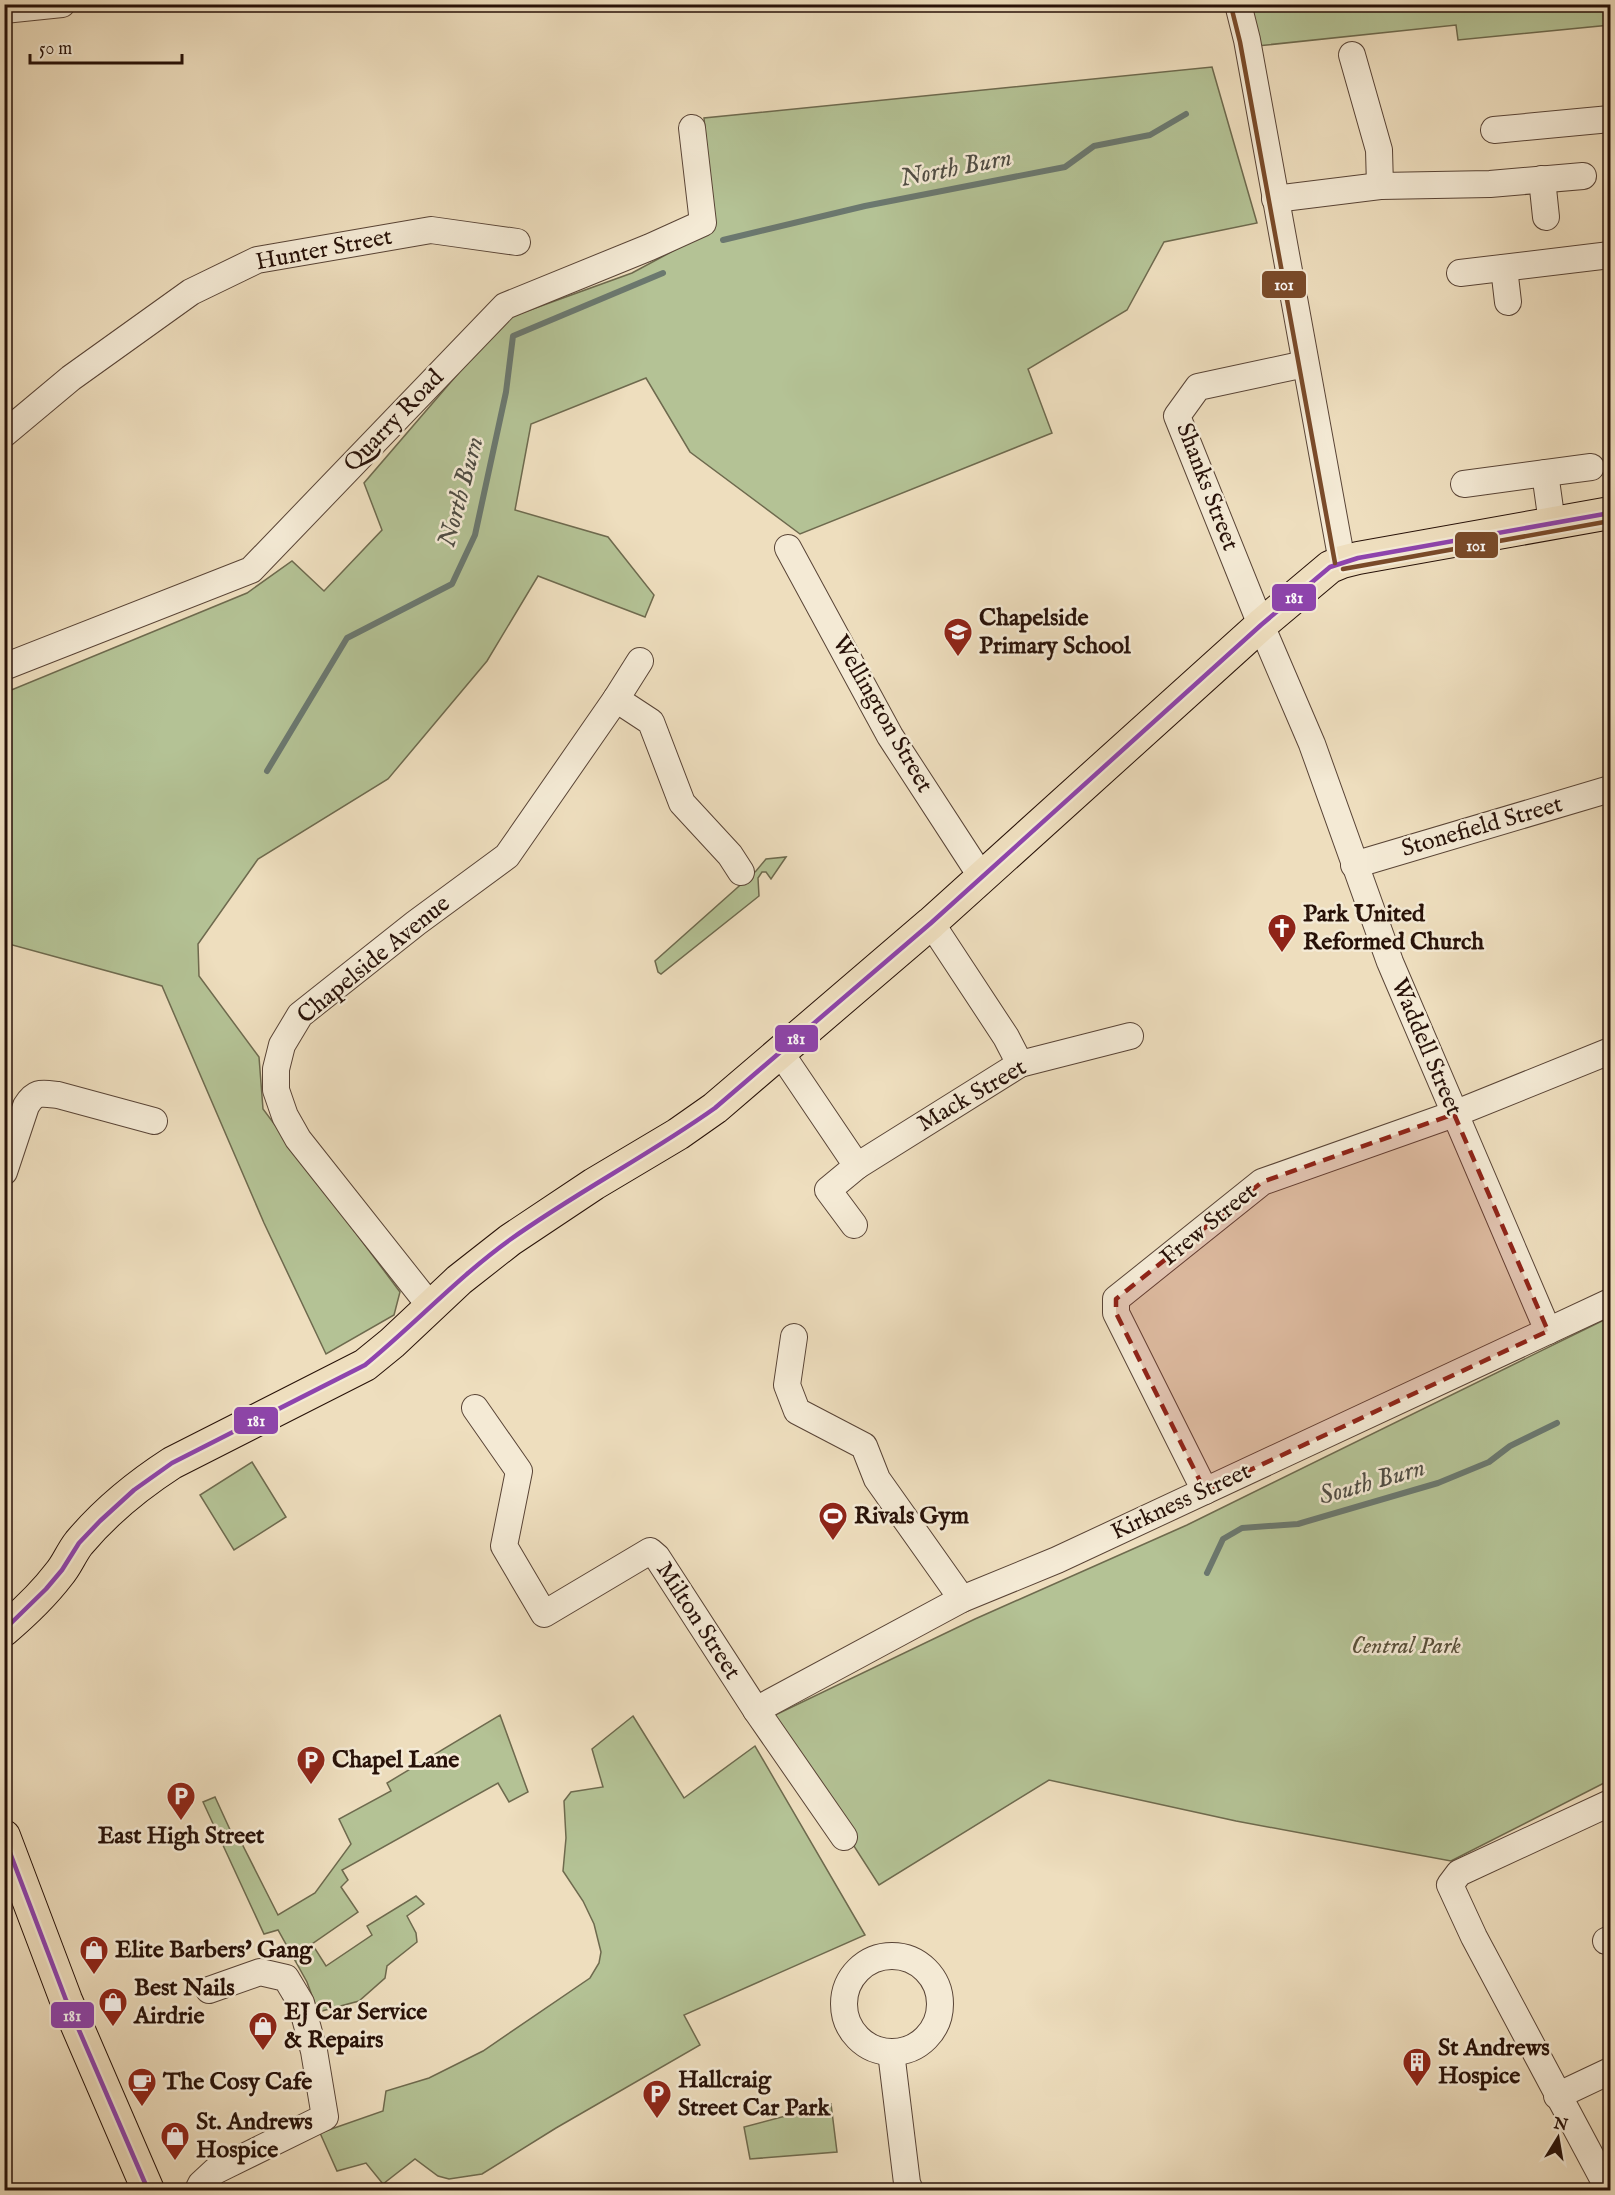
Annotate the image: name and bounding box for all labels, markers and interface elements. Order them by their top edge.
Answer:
scale bar [30,27,182,65]
text: 50 m [39,38,72,61]
water label: North Burn [897,141,1015,195]
street label: Hunter Street [253,222,395,278]
line badge: 101 [1261,270,1307,299]
text: 101 [1274,276,1294,296]
street label: Quarry Road [337,363,451,479]
street label: Shanks Street [1168,419,1246,555]
water label: North Burn [430,433,492,551]
line badge: 101 [1454,531,1499,559]
text: 101 [1466,537,1486,557]
line badge: 181 [1271,583,1317,612]
text: 181 [1285,589,1303,609]
place label: Chapelside Primary School [979,603,1131,662]
school or university icon: Chapelside Primary School [942,616,974,658]
street label: Wellington Street [824,630,940,798]
street label: Stonefield Street [1398,789,1566,865]
street label: Chapelside Avenue [291,889,457,1031]
place label: Park United Reformed Church [1303,899,1484,958]
church icon: Park United Reformed Church [1266,912,1298,954]
street label: Waddell Street [1383,974,1469,1120]
line badge: 181 [774,1024,819,1053]
text: 181 [787,1030,805,1050]
street label: Mack Street [912,1052,1032,1140]
street label: Frew Street [1154,1177,1264,1273]
line badge: 181 [233,1406,279,1435]
text: 181 [247,1412,265,1432]
water label: South Burn [1315,1451,1429,1513]
street label: Kirkness Street [1106,1456,1256,1548]
sports icon: Rivals Gym [817,1500,849,1542]
place label: Rivals Gym [854,1501,970,1532]
street label: Milton Street [648,1556,748,1686]
park label: Central Park [1351,1631,1461,1662]
parking icon: Chapel Lane [295,1744,327,1786]
place label: Chapel Lane [332,1745,459,1776]
parking icon: East High Street [165,1780,197,1822]
place label: East High Street [98,1821,265,1852]
shop icon: Elite Barbers' Gang [78,1934,110,1976]
place label: Elite Barbers' Gang [115,1935,313,1966]
place label: Best Nails Airdrie [133,1973,235,2032]
shop icon: Best Nails Airdrie [97,1986,129,2028]
place label: EJ Car Service & Repairs [284,1997,427,2056]
line badge: 181 [50,2001,95,2029]
text: 181 [63,2007,81,2027]
shop icon: EJ Car Service & Repairs [247,2010,279,2052]
place label: St Andrews Hospice [1438,2033,1550,2092]
building icon: St Andrews Hospice [1401,2046,1433,2088]
place label: Hallcraig Street Car Park [678,2065,831,2124]
cafe icon: The Cosy Cafe [126,2066,158,2108]
place label: The Cosy Cafe [162,2067,312,2098]
parking icon: Hallcraig Street Car Park [641,2078,673,2120]
place label: St. Andrews Hospice [196,2107,313,2166]
north arrow [1528,2108,1588,2168]
text: N [1551,2114,1569,2136]
shop icon: St. Andrews Hospice [159,2120,191,2162]

